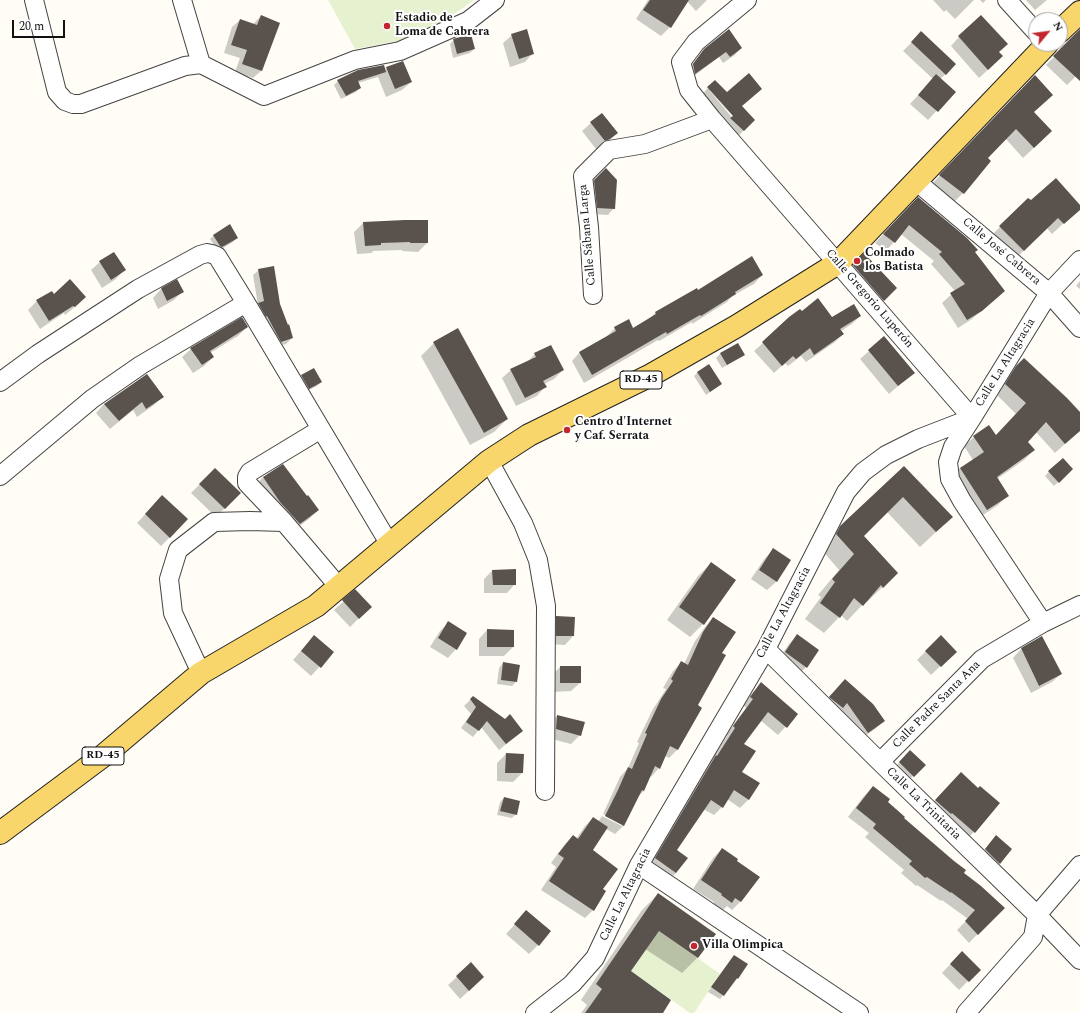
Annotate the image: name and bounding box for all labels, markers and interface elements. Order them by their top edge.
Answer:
scale bar [14,12,67,38]
place label: Estadio de Loma de Cabrera [395,12,489,40]
north arrow [1028,12,1068,52]
text: 20 m [19,17,44,36]
text: N [1048,18,1068,34]
marker: Estadio de Loma de Cabrera [382,21,392,31]
street label: Calle Sábana Larga [576,184,600,286]
street label: Calle José Cabrera [959,215,1043,289]
street label: Calle Gregorio Luperón [822,247,916,351]
place label: Colmado los Batista [865,247,923,275]
marker: Colmado los Batista [852,256,862,266]
street label: Calle La Altagracia [973,316,1039,410]
road number: RD-45 [620,371,662,389]
place label: Centro d'Internet y Caf. Serrata [575,416,672,444]
marker: Centro d'Internet y Caf. Serrata [562,425,572,435]
street label: Calle La Altagracia [754,565,814,661]
street label: Calle Padre Santa Ana [890,658,984,752]
road number: RD-45 [82,747,124,765]
street label: Calle La Trinitaria [883,765,963,843]
street label: Calle La Altagracia [597,846,655,944]
place label: Villa Olimpica [702,939,783,953]
marker: Villa Olimpica [689,941,699,951]

